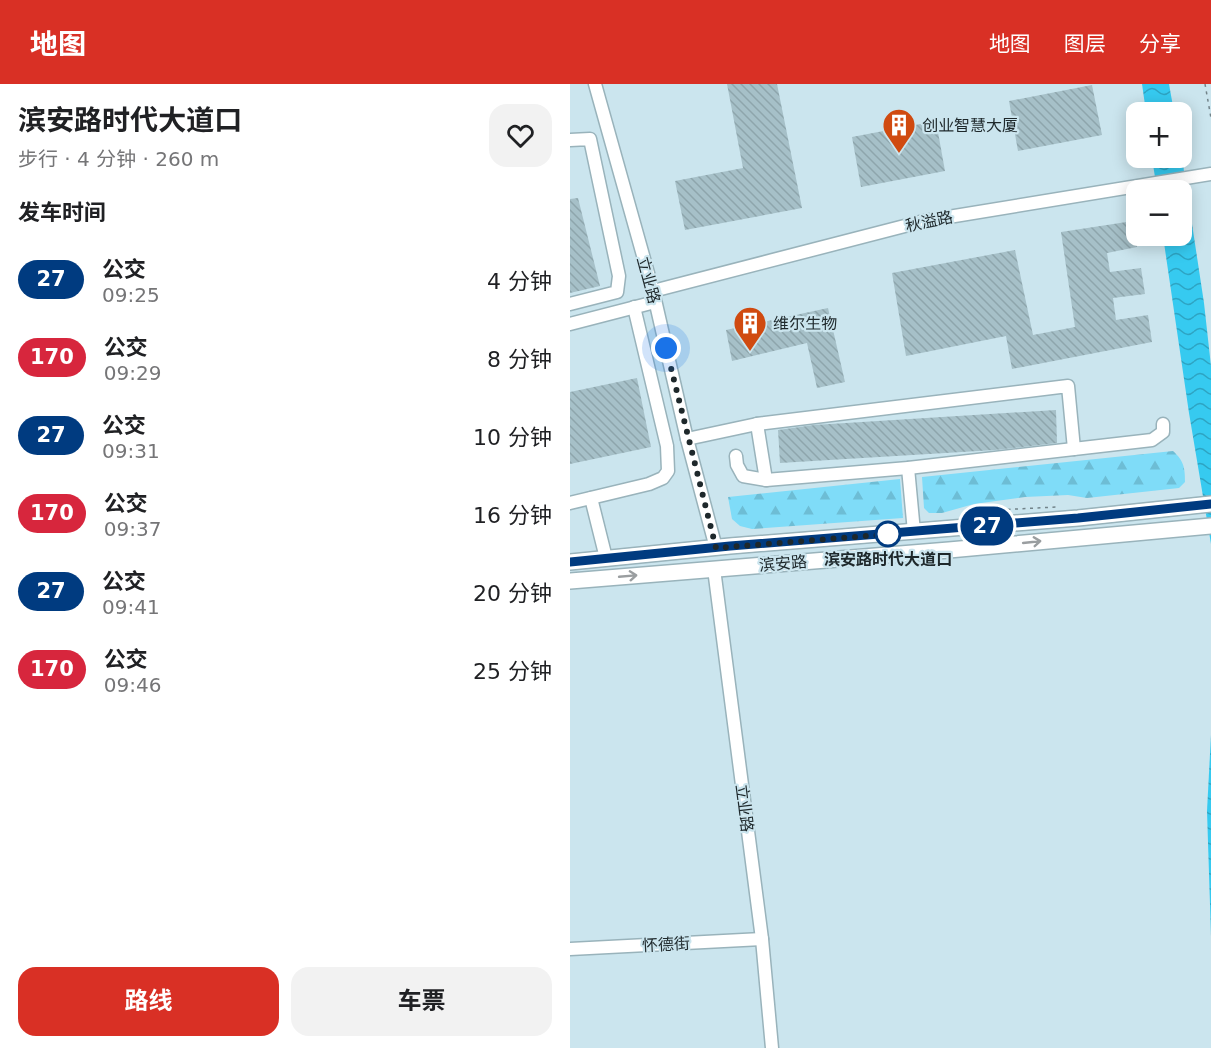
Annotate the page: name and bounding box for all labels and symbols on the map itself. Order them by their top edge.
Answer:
building icon: 创业智慧大厦 [881,107,917,154]
place label: 创业智慧大厦 [922,116,1018,135]
street label: 秋溢路 [904,207,955,236]
street label: 立业路 [633,254,664,306]
building icon: 维尔生物 [732,305,768,352]
place label: 维尔生物 [773,314,837,333]
your location [651,333,681,363]
line badge: 27 [960,506,1014,546]
marker: 滨安路时代大道口 [875,521,901,547]
one-way arrow [1021,536,1041,547]
place label: 滨安路时代大道口 [824,550,952,569]
street label: 滨安路 [758,552,808,575]
one-way arrow [618,570,638,581]
street label: 立业路 [732,783,757,833]
street label: 怀德街 [642,934,690,955]

